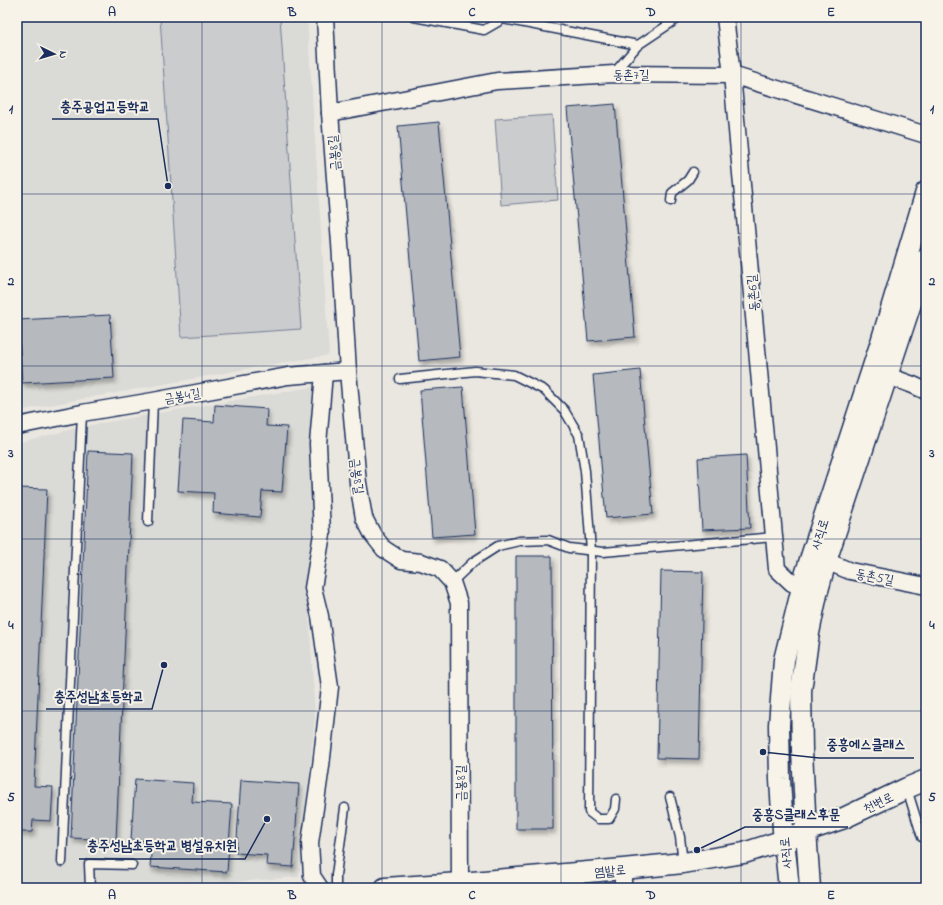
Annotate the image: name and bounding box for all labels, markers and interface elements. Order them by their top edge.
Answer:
text: A [108,3,116,22]
text: B [287,3,297,22]
text: C [468,3,476,22]
text: D [645,3,656,22]
text: E [827,3,835,22]
north arrow [34,34,74,74]
text: N [55,50,71,59]
street label: 동촌7길 [613,66,649,85]
callout: 충주공업고등학교 [52,93,158,119]
text: 충주공업고등학교 [60,97,150,118]
text: 1 [9,100,14,119]
text: 1 [930,100,935,119]
street label: 금봉8길 [323,134,346,172]
text: 2 [7,272,15,291]
text: 2 [928,272,936,291]
street label: 동촌6길 [742,274,765,312]
street label: 금봉4길 [163,384,202,409]
text: 3 [7,444,14,463]
text: 3 [928,444,935,463]
street label: 금봉8길 [345,457,368,495]
street label: 사직로 [806,517,834,553]
street label: 동촌5길 [854,564,896,591]
text: 4 [7,616,14,635]
text: 4 [928,616,935,635]
callout: 충주성남초등학교 [46,683,152,709]
text: 충주성남초등학교 [54,687,144,708]
callout: 중흥에스클래스 [819,732,914,758]
text: 중흥에스클래스 [827,735,905,756]
street label: 금봉8길 [452,765,471,801]
text: 5 [7,788,15,807]
street label: 천변로 [860,788,897,819]
text: 5 [928,788,936,807]
callout: 중흥S클래스후문 [745,801,848,827]
text: 중흥S클래스후문 [752,805,840,826]
callout: 충주성남초등학교 병설유치원 [79,833,245,859]
text: 충주성남초등학교 병설유치원 [87,836,237,857]
street label: 사직로 [776,836,797,870]
street label: 염밭로 [594,861,627,882]
text: A [108,886,116,905]
text: B [287,886,297,905]
text: C [468,886,476,905]
text: D [645,886,656,905]
text: E [827,886,835,905]

